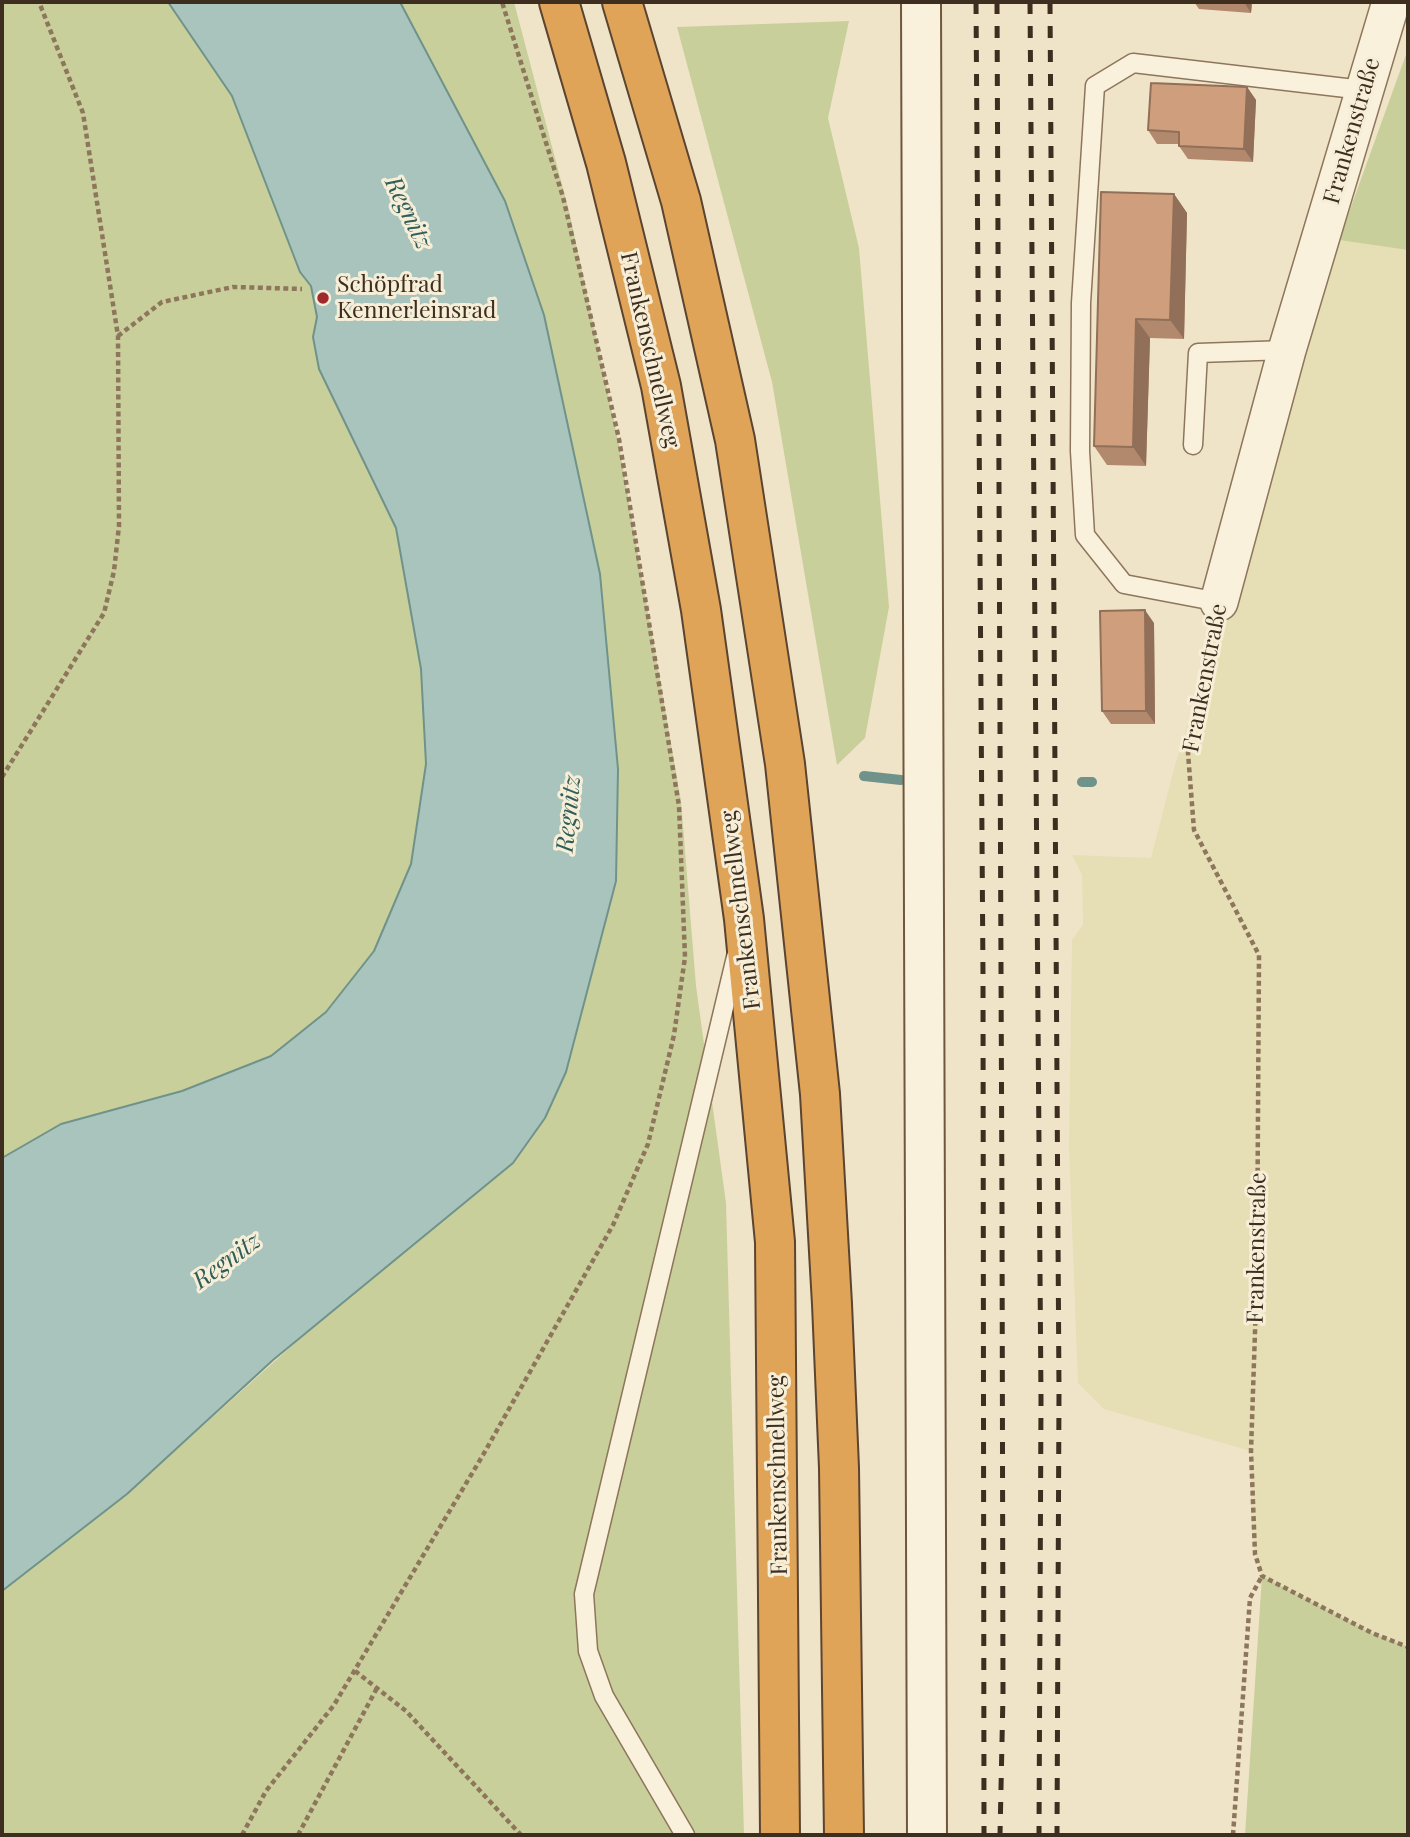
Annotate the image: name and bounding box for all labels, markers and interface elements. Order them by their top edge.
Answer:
street label: Frankenstraße [1318,55,1386,207]
water label: Regnitz [378,172,438,254]
street label: Frankenschnellweg [614,249,686,451]
place label: Schöpfrad Kennerleinsrad [337,271,496,325]
marker: Schöpfrad Kennerleinsrad [315,290,331,306]
street label: Frankenstraße [1177,601,1233,755]
water label: Regnitz [551,774,587,854]
street label: Frankenschnellweg [715,809,767,1011]
street label: Frankenstraße [1242,1172,1272,1324]
water label: Regnitz [187,1227,267,1295]
street label: Frankenschnellweg [762,1374,794,1576]

